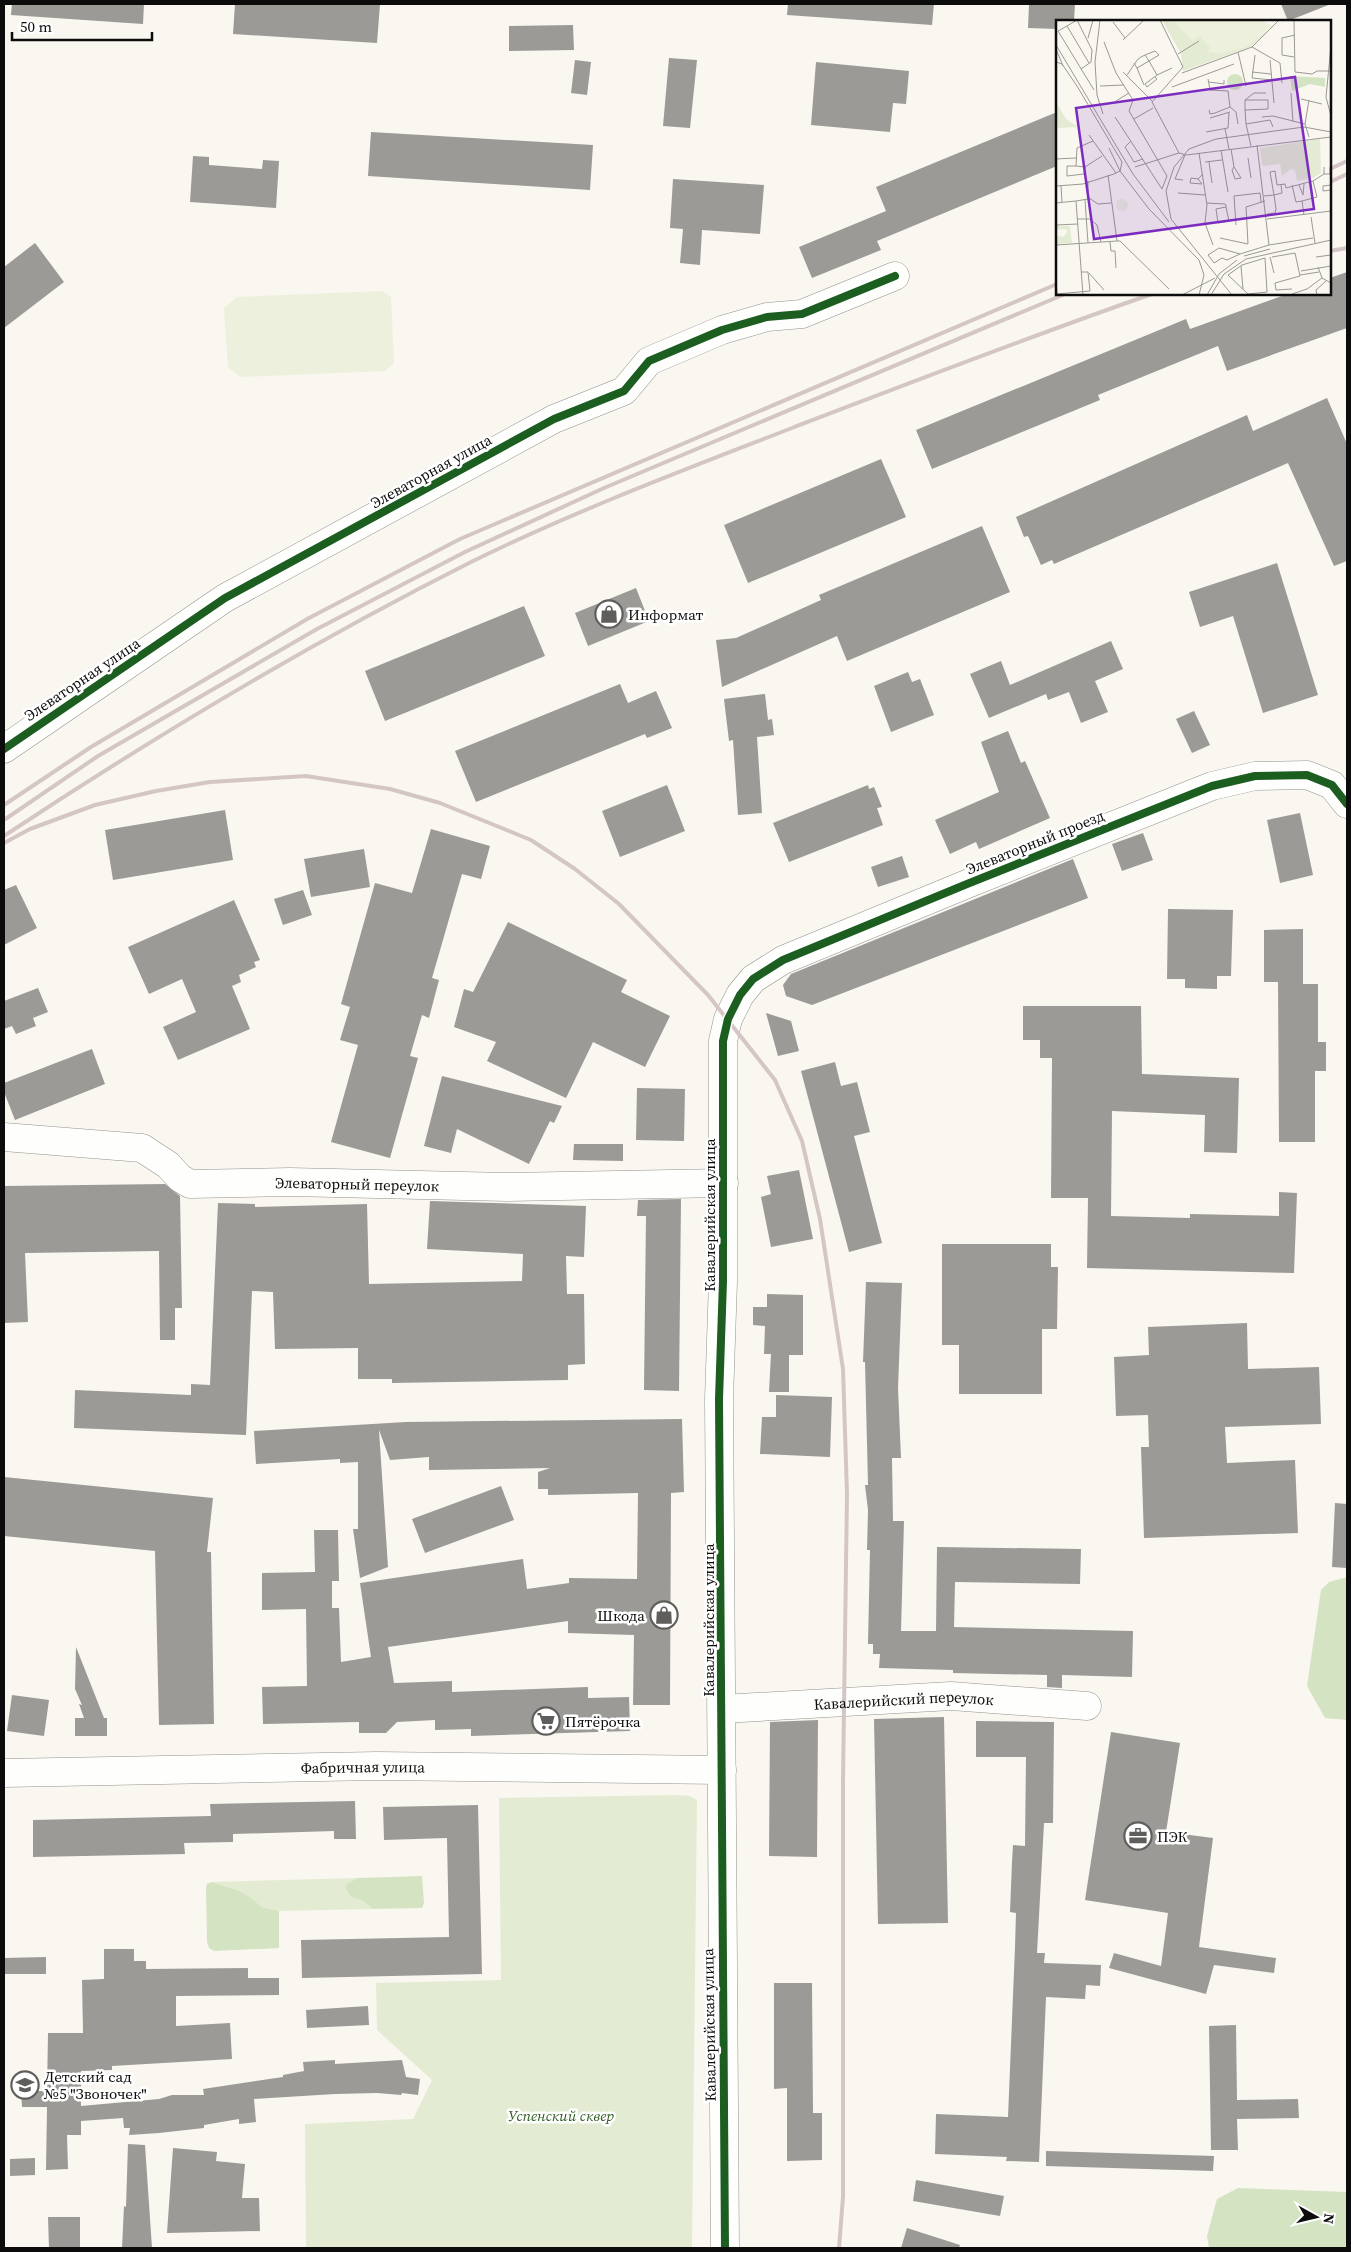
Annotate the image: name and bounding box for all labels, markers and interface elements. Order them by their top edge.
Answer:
scale bar [12,10,152,42]
text: 50 m [20,16,52,37]
inset map [1056,20,1331,295]
street label: Элеваторная улица [367,429,496,513]
shop icon: Информат [594,599,624,629]
place label: Информат [628,604,704,625]
street label: Элеваторная улица [20,632,144,726]
street label: Элеваторный проезд [963,804,1108,879]
street label: Кавалерийская улица [699,1138,720,1292]
street label: Элеваторный переулок [275,1171,440,1196]
street label: Кавалерийская улица [698,1543,719,1697]
shop icon: Шкода [649,1600,679,1630]
place label: Шкода [597,1605,645,1626]
street label: Кавалерийский переулок [813,1685,995,1714]
supermarket icon: Пятёрочка [531,1706,561,1736]
place label: Пятёрочка [565,1711,641,1732]
street label: Фабричная улица [301,1755,426,1778]
office icon: ПЭК [1123,1821,1153,1851]
place label: ПЭК [1157,1826,1187,1847]
street label: Кавалерийская улица [697,1948,721,2102]
place label: Детский сад №5 "Звоночек" [43,2066,147,2104]
school or university icon: Детский сад №5 "Звоночек" [10,2070,40,2100]
park label: Успенский сквер [508,2105,614,2126]
north arrow [1291,2192,1341,2242]
text: N [1318,2212,1339,2225]

